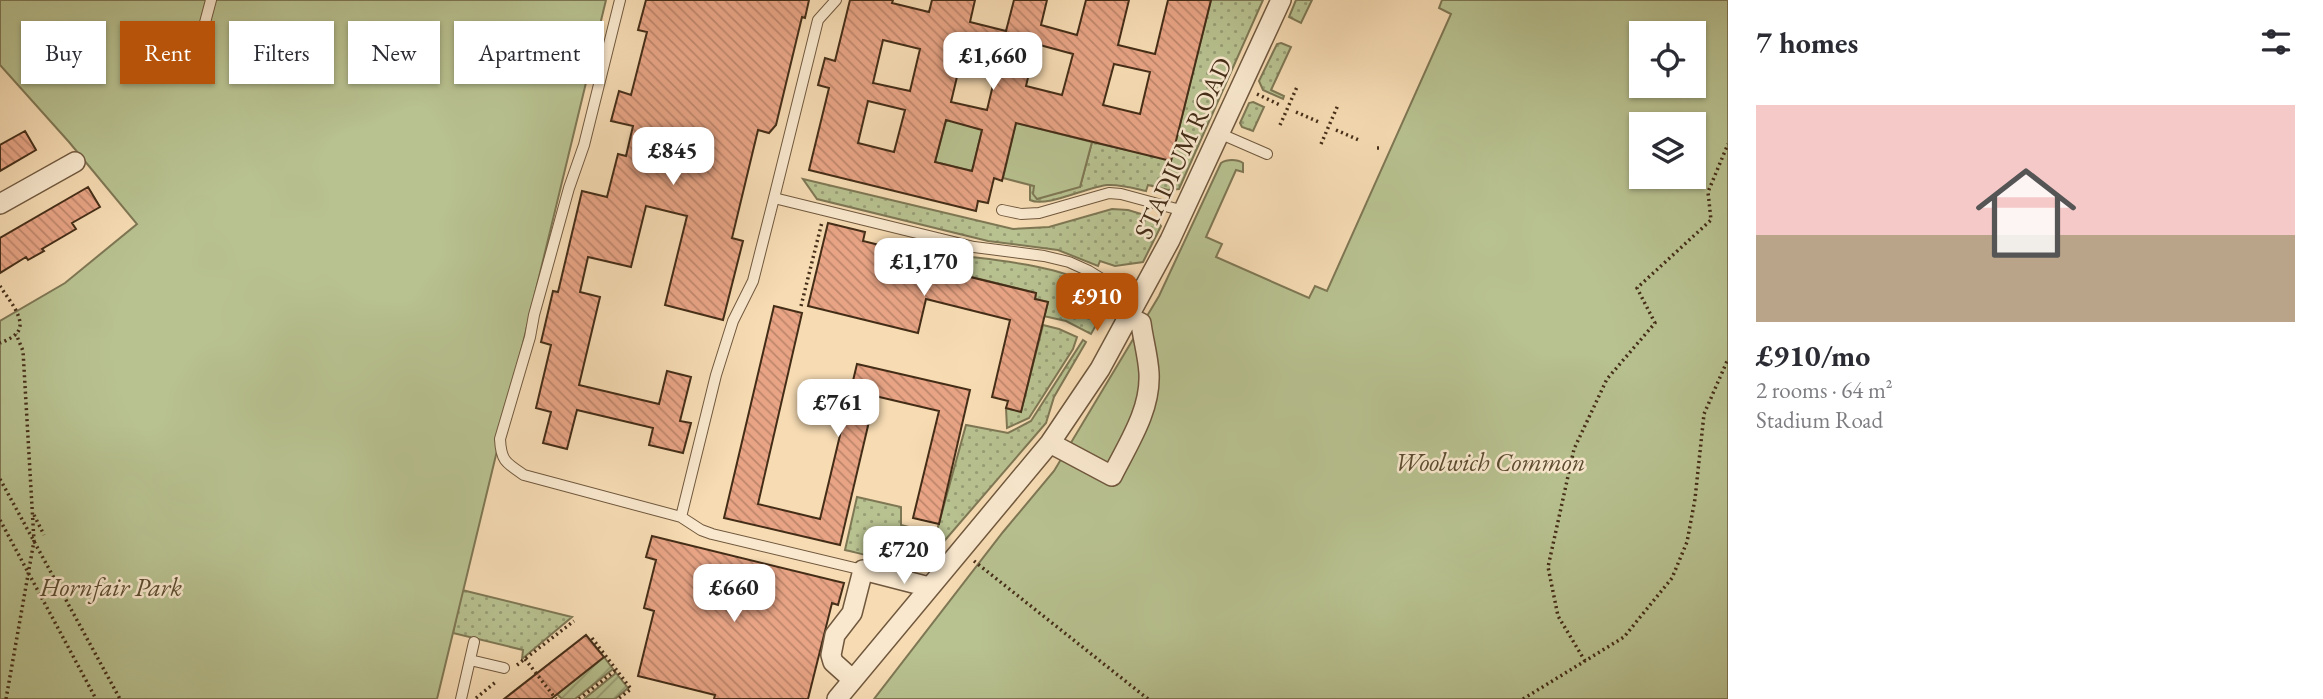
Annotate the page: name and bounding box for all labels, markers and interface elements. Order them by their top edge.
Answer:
chip: Buy [21,21,106,84]
chip: Rent [120,21,215,84]
chip: Filters [229,21,334,84]
chip: New [348,21,440,84]
chip: Apartment [454,21,604,84]
map controls [1629,21,1706,189]
button: locate [1629,21,1706,98]
text: 7 homes [1756,23,1858,62]
icon: filters [2257,23,2295,61]
pin: £1,660 [936,32,1050,92]
text: £1,660 [959,40,1027,70]
street label: STADIUM ROAD [1126,52,1240,244]
button: layers [1629,112,1706,189]
pin: £845 [632,128,714,187]
text: £845 [648,135,698,165]
icon: home [1963,150,2089,276]
pin: £1,170 [867,238,981,298]
text: £1,170 [890,246,958,276]
pin: £910 [1056,274,1138,333]
text: £910 [1072,281,1122,311]
text: £910/mo [1756,336,1870,375]
text: 2 rooms · 64 m² [1756,375,1893,405]
pin: £761 [797,380,879,439]
text: £761 [813,387,863,417]
text: Stadium Road [1756,405,1883,435]
park label: Woolwich Common [1395,445,1585,479]
pin: £720 [863,526,945,586]
text: £720 [879,534,929,564]
pin: £660 [693,564,775,624]
park label: Hornfair Park [39,570,182,604]
text: £660 [709,572,759,602]

